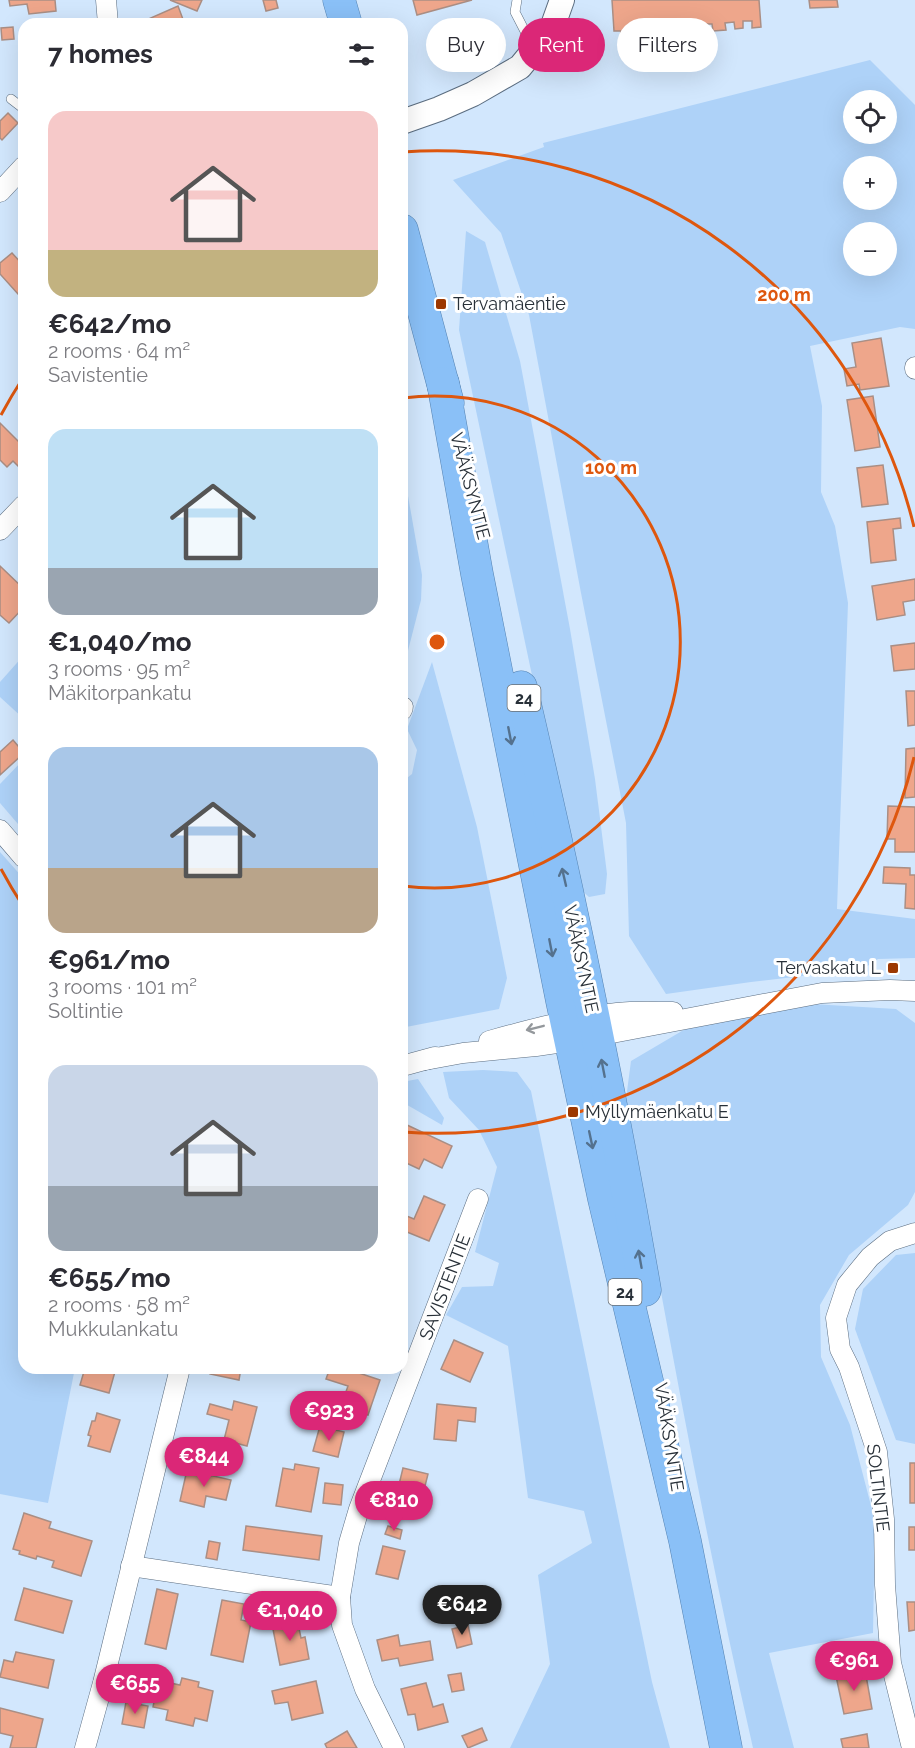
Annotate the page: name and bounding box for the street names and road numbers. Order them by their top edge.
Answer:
street label: VÄÄKSYNTIE [446,430,495,542]
road number: 24 [508,685,540,711]
street label: VÄÄKSYNTIE [560,903,603,1015]
street label: SAVISTENTIE [415,1231,474,1343]
road number: 24 [608,1279,642,1305]
street label: VÄÄKSYNTIE [651,1381,688,1493]
street label: SOLTINTIE [863,1443,894,1533]

